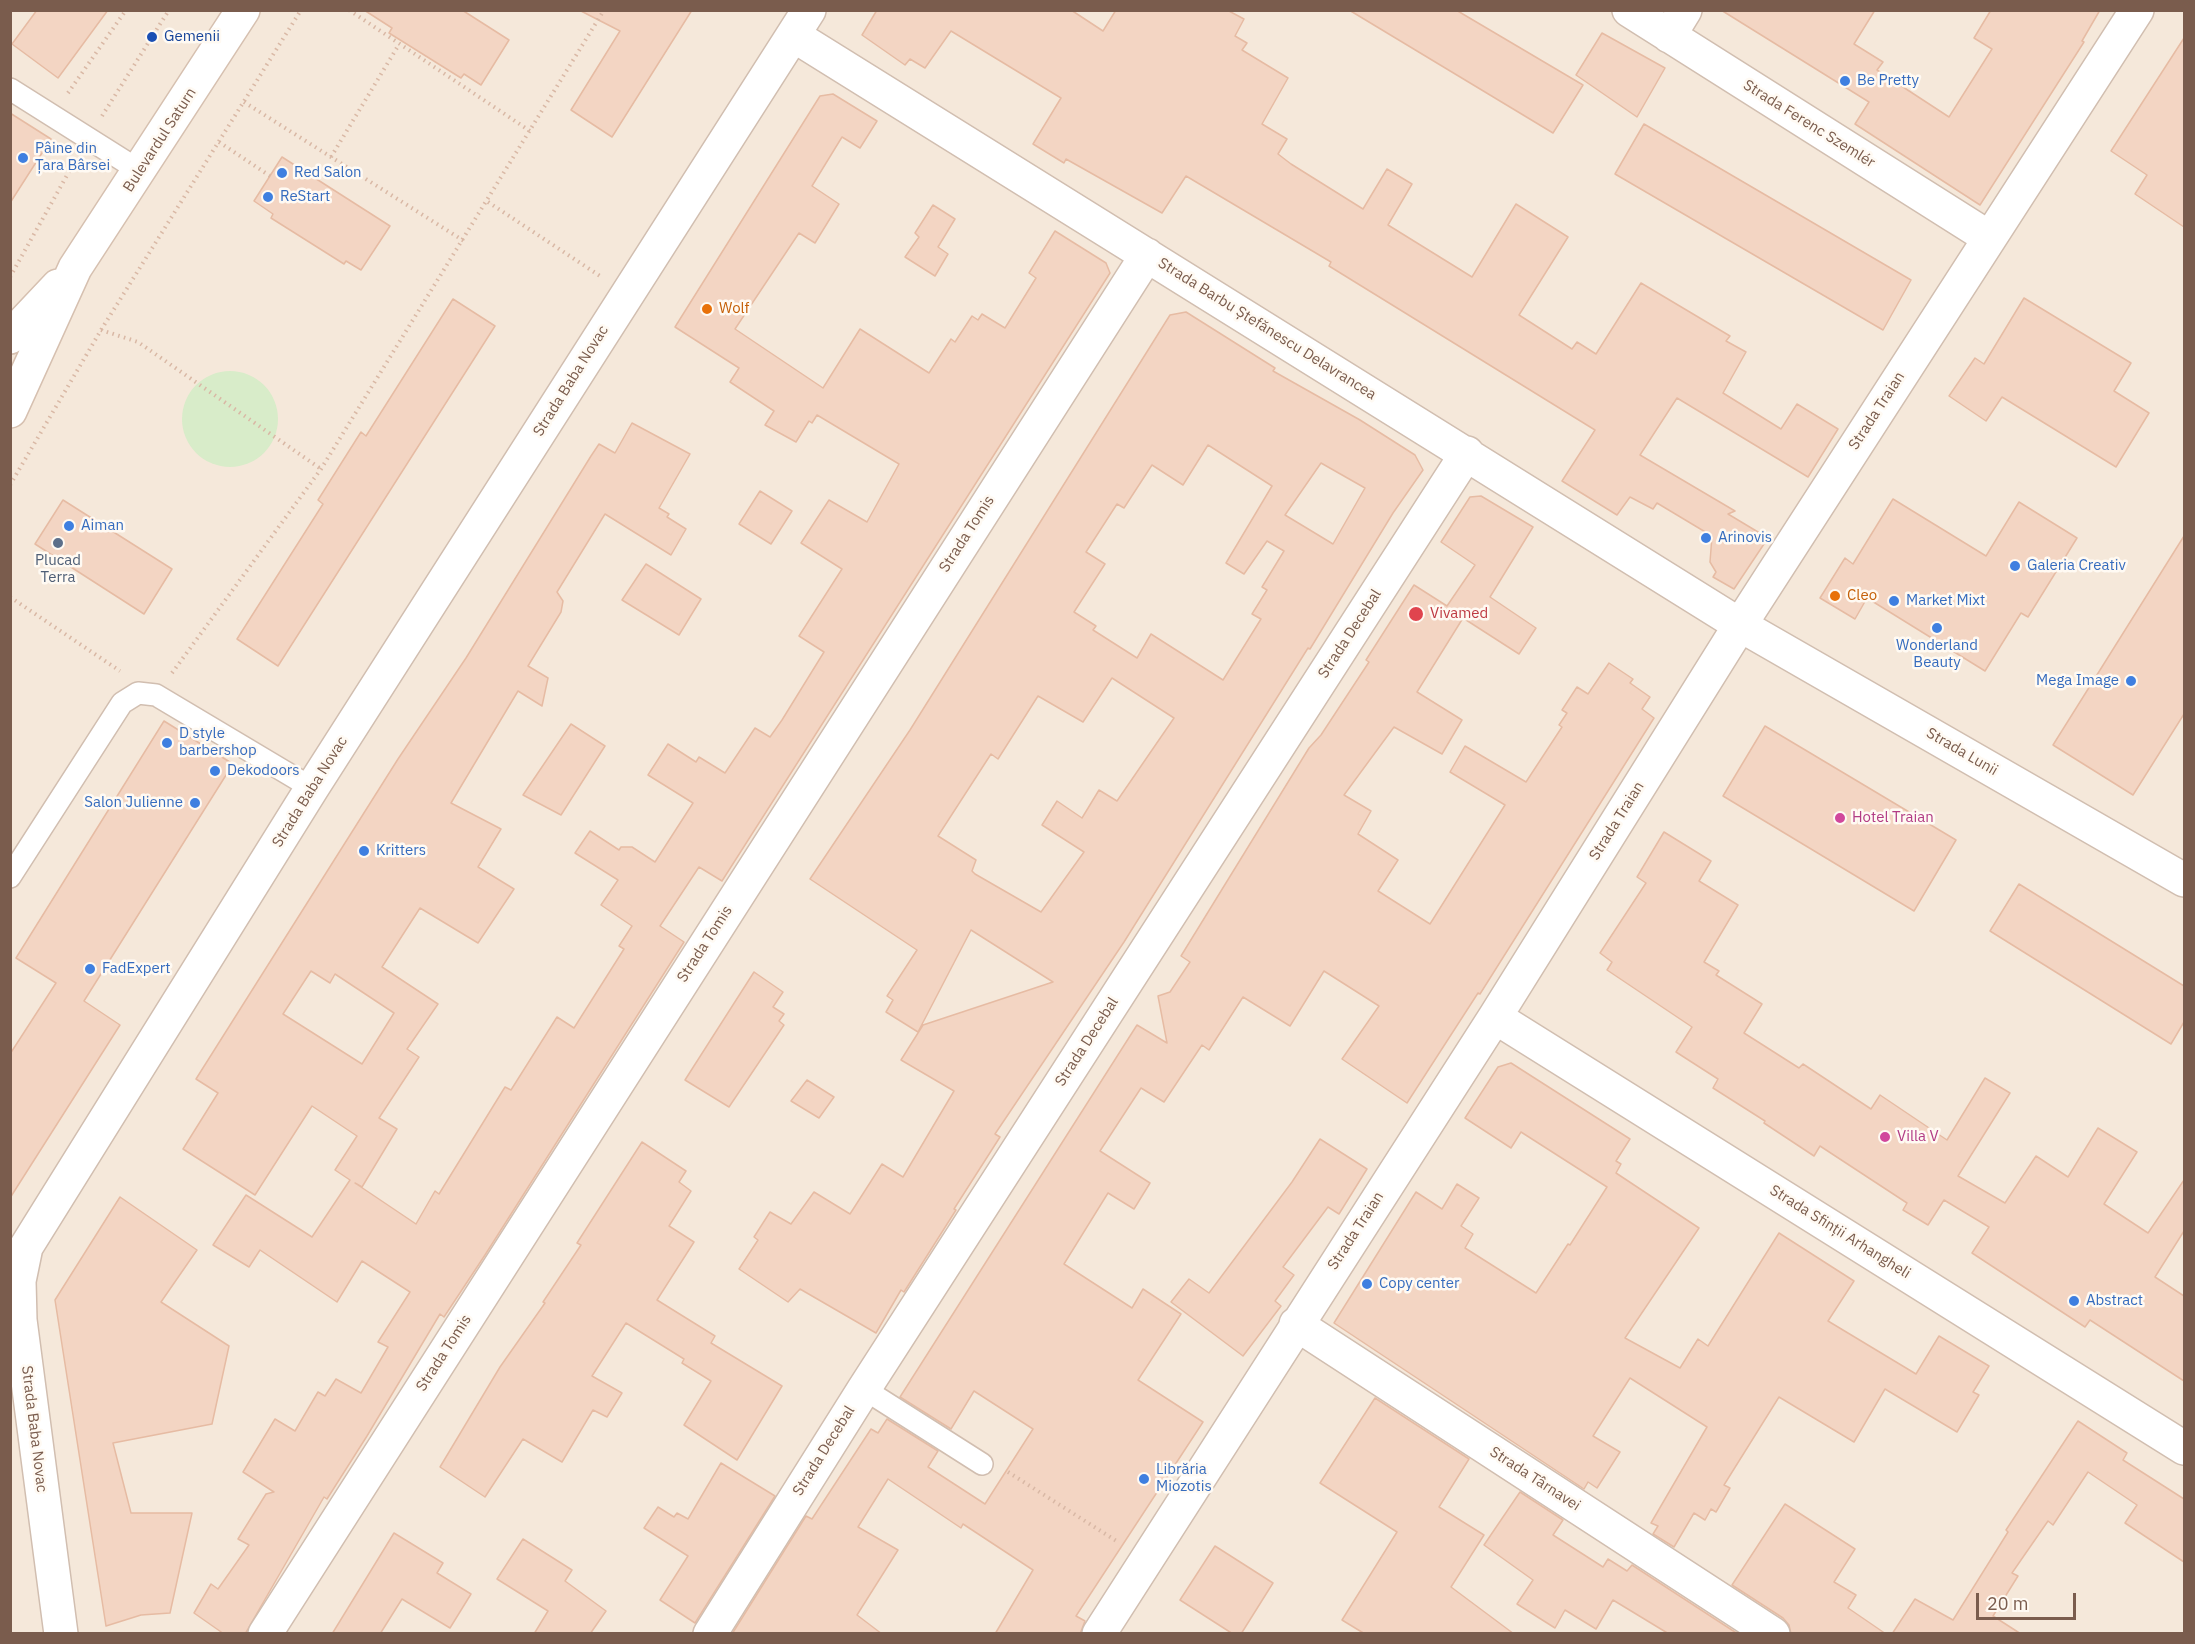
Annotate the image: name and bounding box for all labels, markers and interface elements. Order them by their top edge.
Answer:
place label: Gemenii [164,28,220,46]
marker: Gemenii [145,30,159,44]
place label: Be Pretty [1857,72,1919,90]
marker: Be Pretty [1838,74,1852,88]
street label: Strada Ferenc Szemlér [1740,76,1878,172]
street label: Bulevardul Saturn [120,85,200,195]
place label: Pâine din Țara Bârsei [35,140,110,175]
marker: Pâine din Țara Bârsei [16,151,30,165]
place label: Red Salon [294,164,362,182]
marker: Red Salon [275,166,289,180]
place label: ReStart [280,188,330,206]
marker: ReStart [261,190,275,204]
street label: Strada Barbu Ștefănescu Delavrancea [1155,254,1379,404]
place label: Wolf [719,300,749,318]
marker: Wolf [700,302,714,316]
street label: Strada Baba Novac [530,322,612,440]
street label: Strada Traian [1845,369,1909,453]
street label: Strada Tomis [936,492,998,576]
place label: Aiman [81,517,124,535]
marker: Aiman [62,519,76,533]
place label: Arinovis [1718,529,1772,547]
marker: Arinovis [1699,531,1713,545]
marker: Plucad Terra [51,536,65,550]
place label: Plucad Terra [35,552,81,587]
place label: Galeria Creativ [2027,557,2126,575]
marker: Galeria Creativ [2008,559,2022,573]
street label: Strada Decebal [1315,586,1385,682]
place label: Cleo [1847,587,1877,605]
marker: Cleo [1828,589,1842,603]
place label: Market Mixt [1906,592,1985,610]
marker: Market Mixt [1887,594,1901,608]
marker: Vivamed [1407,605,1425,623]
place label: Vivamed [1430,605,1488,623]
marker: Wonderland Beauty [1930,621,1944,635]
place label: Wonderland Beauty [1896,637,1978,672]
place label: Mega Image [2036,672,2119,690]
marker: Mega Image [2124,674,2138,688]
street label: Strada Lunii [1923,724,2001,780]
place label: D style barbershop [179,725,257,760]
street label: Strada Baba Novac [269,733,351,851]
marker: D style barbershop [160,736,174,750]
place label: Dekodoors [227,762,300,780]
marker: Dekodoors [208,764,222,778]
street label: Strada Traian [1586,778,1648,864]
place label: Salon Julienne [84,794,183,812]
marker: Salon Julienne [188,796,202,810]
place label: Hotel Traian [1852,809,1934,827]
marker: Hotel Traian [1833,811,1847,825]
place label: Kritters [376,842,426,860]
marker: Kritters [357,844,371,858]
street label: Strada Tomis [674,902,736,986]
place label: FadExpert [102,960,171,978]
marker: FadExpert [83,962,97,976]
street label: Strada Decebal [1052,994,1122,1090]
place label: Villa V [1897,1128,1939,1146]
marker: Villa V [1878,1130,1892,1144]
street label: Strada Sfinții Arhangheli [1766,1181,1914,1283]
street label: Strada Traian [1324,1189,1388,1273]
place label: Copy center [1379,1275,1460,1293]
marker: Copy center [1360,1277,1374,1291]
place label: Abstract [2086,1292,2143,1310]
marker: Abstract [2067,1294,2081,1308]
street label: Strada Tomis [413,1311,475,1395]
street label: Strada Baba Novac [17,1365,51,1493]
street label: Strada Decebal [789,1403,859,1499]
street label: Strada Târnavei [1486,1443,1584,1515]
place label: Librăria Miozotis [1156,1461,1212,1496]
marker: Librăria Miozotis [1137,1472,1151,1486]
scale bar [1979,1581,2080,1619]
text: 20 m [1987,1592,2029,1615]

